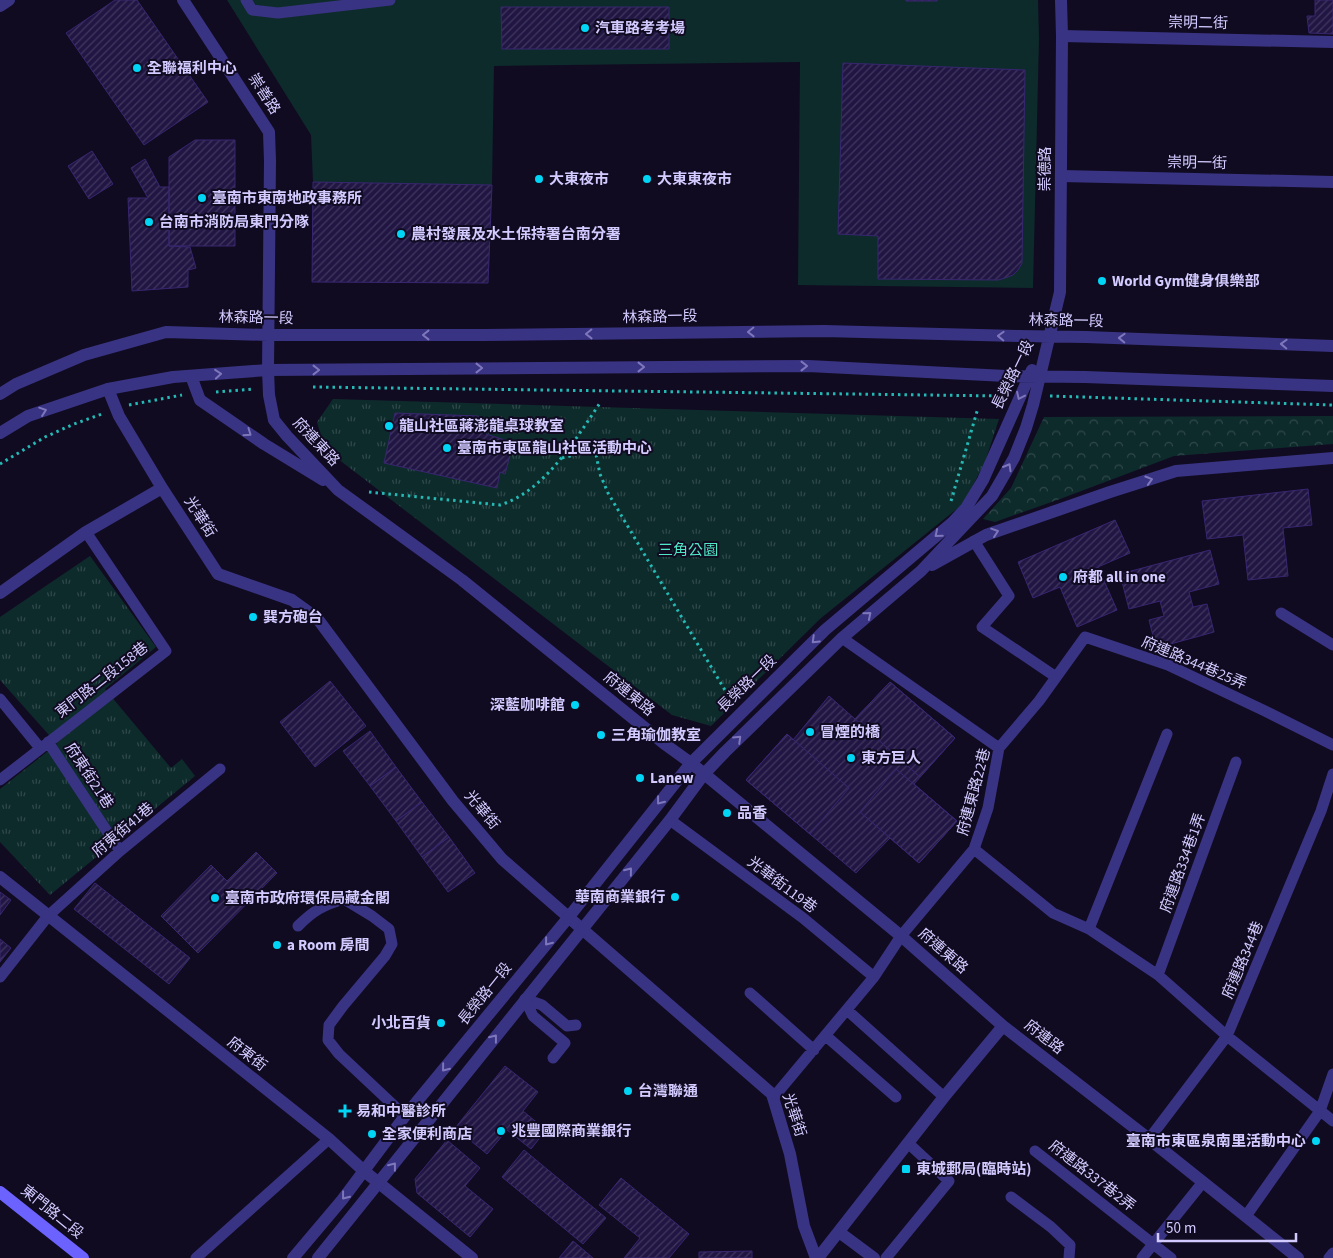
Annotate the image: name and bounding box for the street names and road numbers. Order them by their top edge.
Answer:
street label: 崇明二街 [1168,12,1228,34]
street label: 崇善路 [243,69,285,119]
street label: 崇德路 [1035,146,1056,192]
street label: 崇明一街 [1167,152,1227,174]
street label: 林森路一段 [622,306,698,328]
street label: 林森路一段 [218,307,294,329]
street label: 林森路一段 [1028,310,1104,332]
street label: 長榮路一段 [987,337,1039,413]
street label: 府連東路 [288,413,344,471]
street label: 光華街 [179,492,221,542]
street label: 府連路344巷25弄 [1138,631,1250,695]
street label: 東門路二段158巷 [51,637,153,723]
street label: 長榮路一段 [713,650,781,718]
street label: 府連東路 [599,667,659,721]
street label: 府東街21巷 [60,739,118,813]
street label: 府連東路22巷 [952,746,996,838]
street label: 光華街 [459,786,505,834]
street label: 府東街41巷 [88,798,158,862]
street label: 府連路334巷1弄 [1155,810,1211,916]
street label: 光華街119巷 [743,852,821,918]
street label: 府連路344巷 [1217,918,1269,1002]
street label: 府連東路 [913,923,973,979]
street label: 長榮路一段 [453,958,517,1030]
street label: 府連路 [1020,1015,1068,1059]
street label: 府東街 [223,1032,271,1076]
street label: 光華街 [777,1090,811,1140]
street label: 府連路337巷2弄 [1044,1135,1140,1217]
street label: 東門路二段 [16,1180,88,1244]

